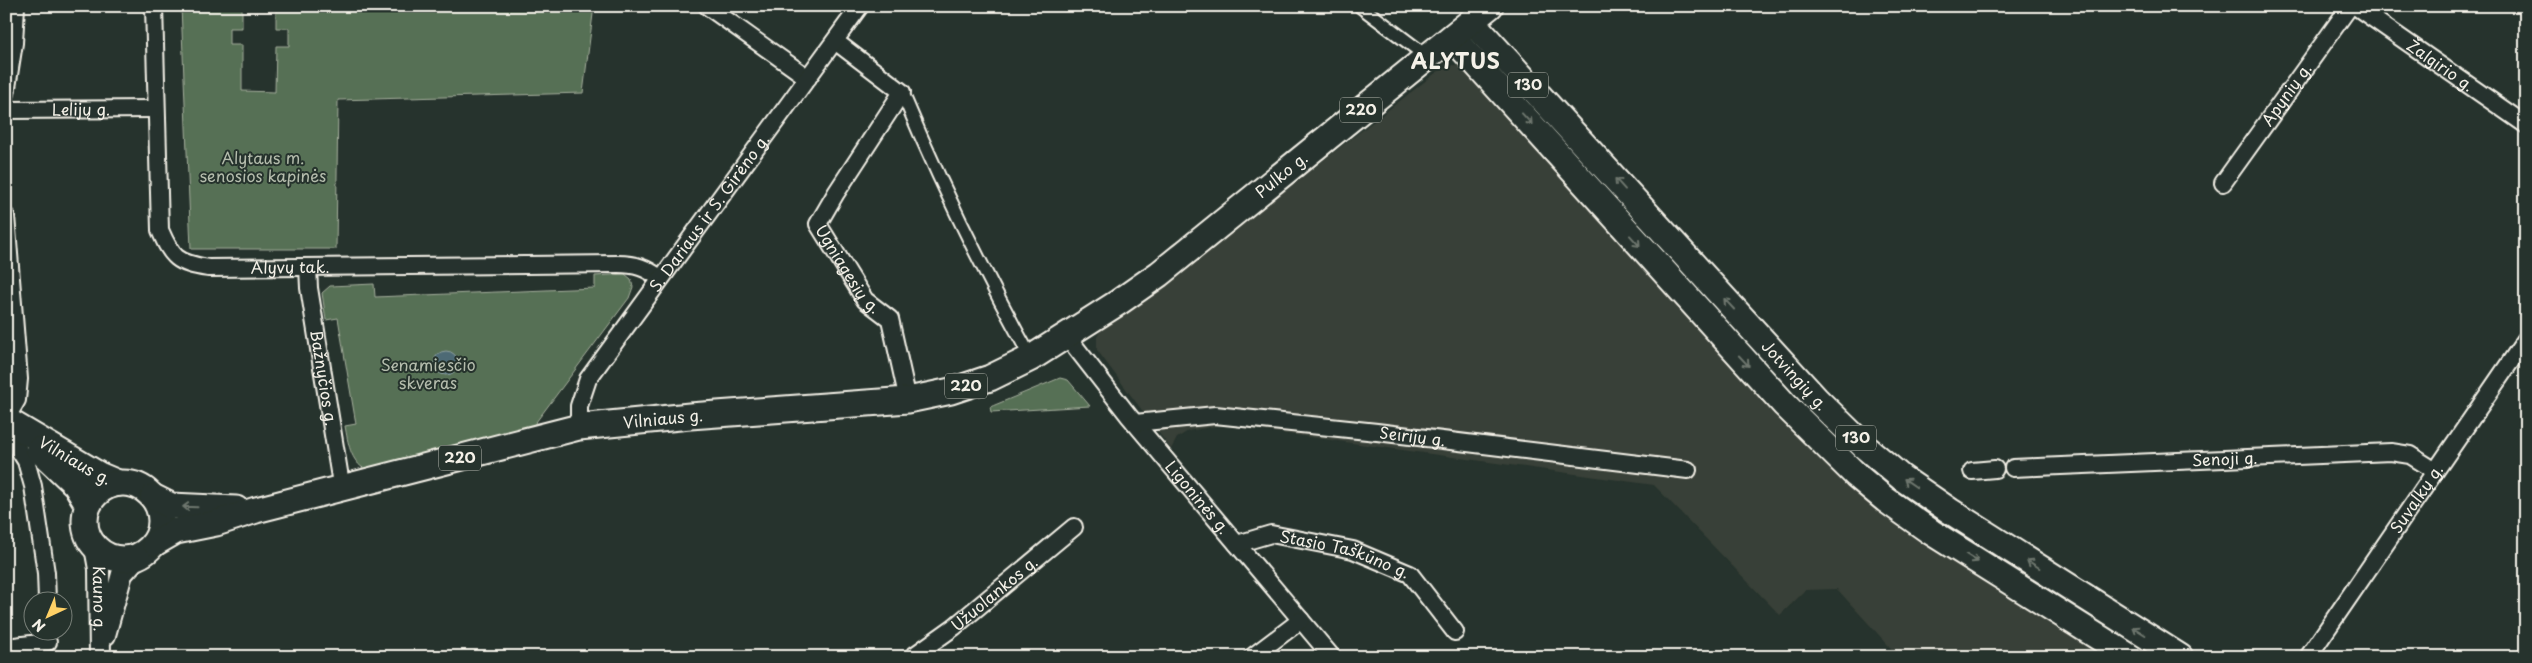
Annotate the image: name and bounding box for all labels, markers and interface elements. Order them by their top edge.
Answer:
street label: Žalgirio g. [2402,33,2479,96]
district label: ALYTUS [1411,44,1501,76]
street label: Apynių g. [2255,57,2317,130]
road number: 130 [1508,72,1548,98]
street label: Lelijų g. [52,96,110,121]
road number: 220 [1340,98,1382,122]
one-way arrow [1521,113,1532,126]
street label: S. Dariaus ir S. Girėno g. [642,128,774,297]
park label: Alytaus m. senosios kapinės [200,145,326,187]
street label: Pulko g. [1249,145,1312,203]
one-way arrow [1614,178,1626,191]
street label: Ugniagesių g. [810,220,886,319]
one-way arrow [1629,234,1640,247]
street label: Alyvų tak. [251,254,330,279]
one-way arrow [1723,297,1735,310]
street label: Bažnyčios g. [305,328,344,427]
street label: Jotvingių g. [1757,334,1834,415]
park label: Senamiesčio skveras [380,352,476,394]
one-way arrow [1738,354,1750,367]
road number: 220 [945,374,987,398]
street label: Vilniaus g. [622,402,704,434]
street label: Seirijų g. [1378,419,1447,451]
road number: 130 [1836,426,1876,450]
street label: Vilniaus g. [35,429,115,490]
street label: Senoji g. [2191,445,2258,471]
road number: 220 [439,446,481,470]
street label: Ligoninės g. [1160,455,1236,539]
street label: Suvalkų g. [2383,459,2448,538]
one-way arrow [1903,478,1917,488]
one-way arrow [182,502,198,512]
street label: Stasio Taškūno g. [1278,523,1414,584]
street label: Užuolankos g. [945,549,1042,636]
one-way arrow [1965,553,1979,563]
one-way arrow [2027,559,2041,569]
street label: Kauno g. [88,565,113,632]
north arrow [22,590,72,640]
text: N [27,614,50,637]
one-way arrow [2132,625,2146,636]

